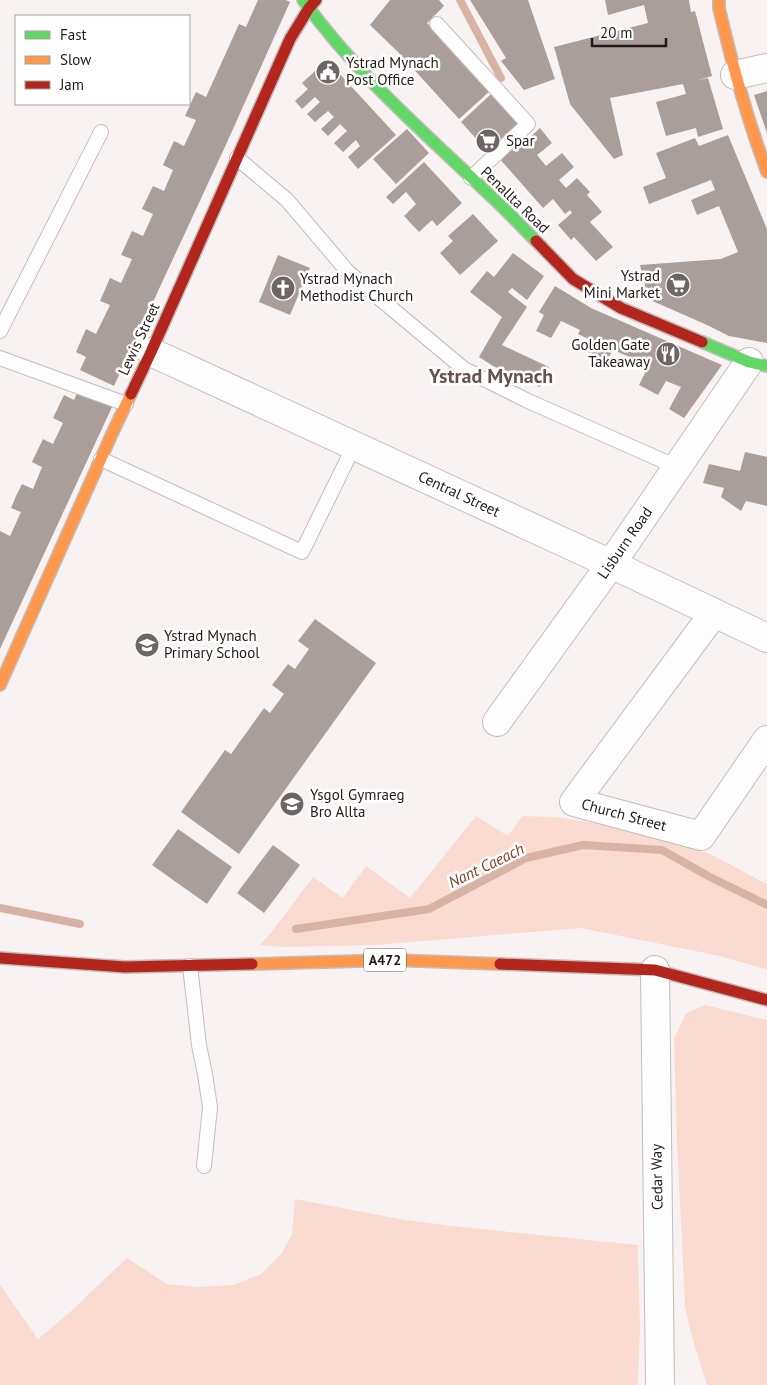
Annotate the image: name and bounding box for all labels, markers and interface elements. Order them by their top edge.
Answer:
legend [15,15,190,105]
scale bar [592,15,666,47]
text: 20 m [600,23,633,42]
text: Fast [60,25,87,44]
text: Slow [60,50,91,69]
place label: Ystrad Mynach Post Office [346,53,439,89]
public building icon: Ystrad Mynach Post Office [315,59,341,85]
text: Jam [59,75,84,94]
supermarket icon: Spar [475,128,501,154]
place label: Spar [506,131,535,150]
street label: Penallta Road [477,162,554,237]
place label: Ystrad Mini Market [584,266,660,302]
place label: Ystrad Mynach Methodist Church [300,269,413,305]
supermarket icon: Ystrad Mini Market [665,272,691,298]
church icon: Ystrad Mynach Methodist Church [270,275,296,301]
street label: Lewis Street [113,299,164,378]
place label: Golden Gate Takeaway [571,335,650,371]
restaurant icon: Golden Gate Takeaway [655,341,681,367]
district label: Ystrad Mynach [428,363,553,389]
street label: Central Street [415,466,503,521]
street label: Lisburn Road [593,503,656,582]
place label: Ystrad Mynach Primary School [164,626,260,662]
school or university icon: Ystrad Mynach Primary School [134,632,160,658]
place label: Ysgol Gymraeg Bro Allta [310,785,405,821]
school or university icon: Ysgol Gymraeg Bro Allta [279,791,305,817]
street label: Church Street [580,794,669,835]
water label: Nant Caeach [445,838,527,892]
road number: A472 [364,948,406,972]
street label: Cedar Way [646,1144,667,1210]

